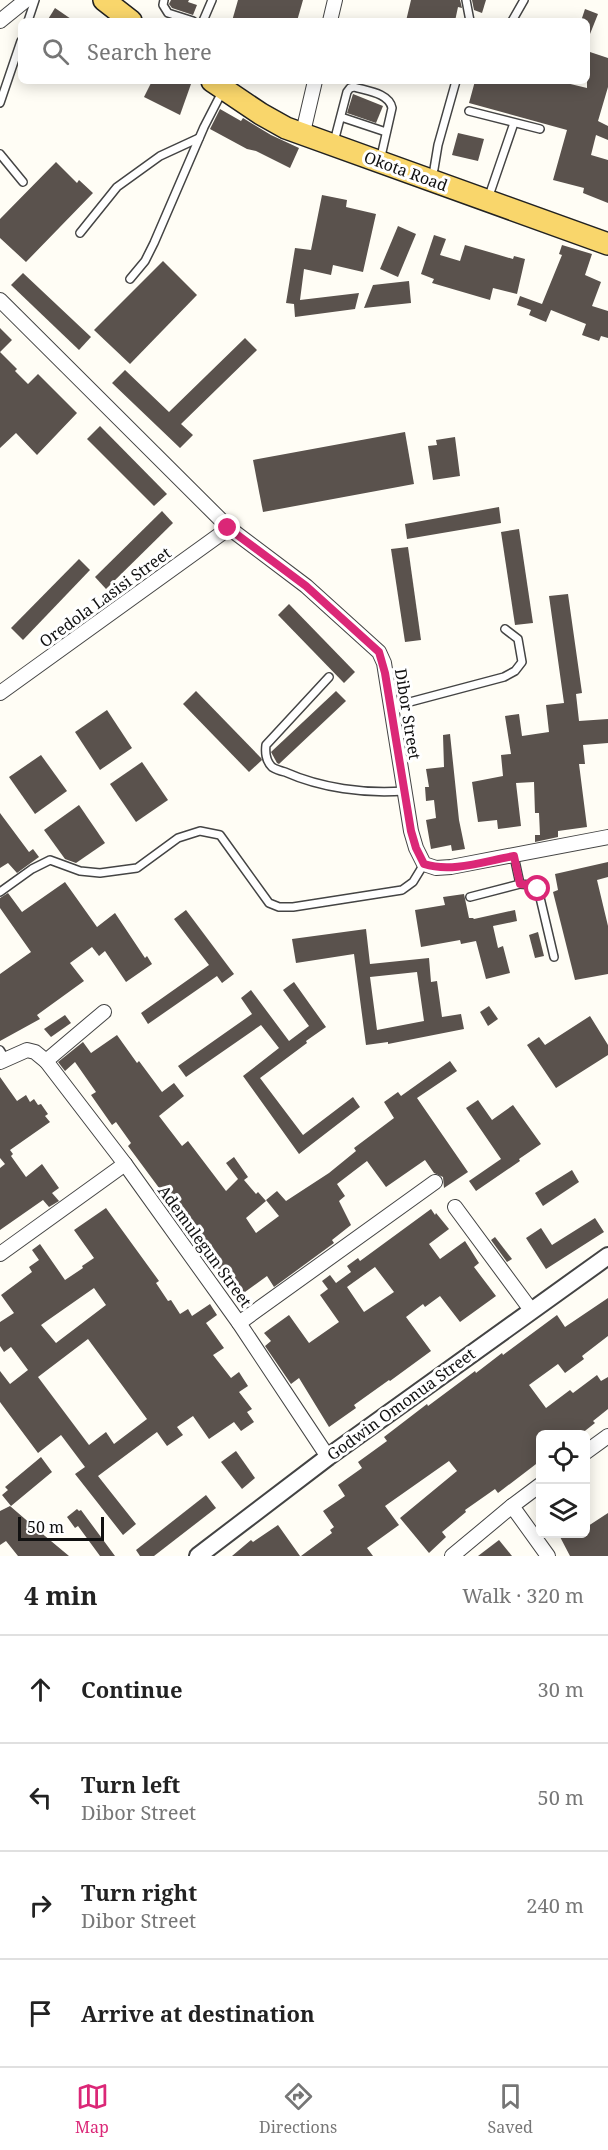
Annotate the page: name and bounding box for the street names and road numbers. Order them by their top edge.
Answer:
street label: Okota Road [361,146,451,196]
street label: Oredola Lasisi Street [35,542,176,652]
street label: Dibor Street [390,667,426,762]
street label: Ademulegun Street [153,1180,257,1312]
street label: Godwin Omonua Street [322,1342,480,1465]

